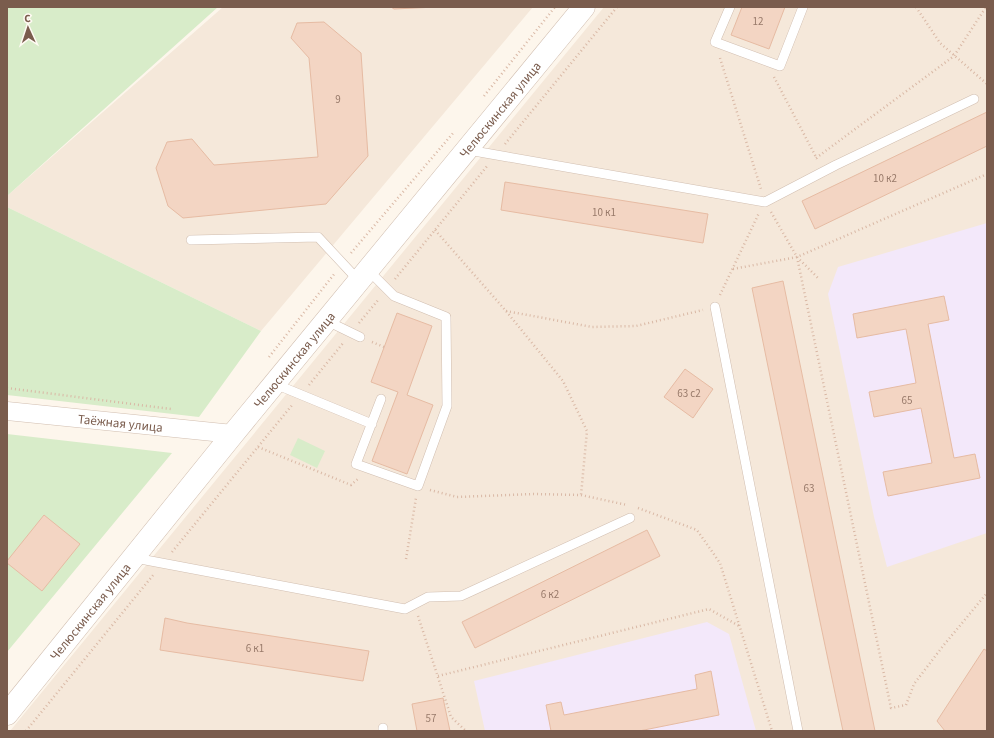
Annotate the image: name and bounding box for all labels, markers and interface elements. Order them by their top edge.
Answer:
north arrow [8,8,48,48]
text: С [24,11,32,26]
house number: 12 [753,14,763,29]
street label: Челюскинская улица [456,58,546,162]
house number: 9 [335,92,341,107]
house number: 10 к2 [873,171,897,186]
house number: 10 к1 [592,205,616,220]
street label: Челюскинская улица [250,308,340,412]
house number: 63 с2 [677,386,701,401]
house number: 65 [902,393,912,408]
street label: Таёжная улица [77,410,164,437]
house number: 63 [804,481,814,496]
street label: Челюскинская улица [46,560,135,664]
house number: 6 к2 [541,587,559,602]
house number: 6 к1 [246,641,264,656]
house number: 57 [426,711,436,726]

